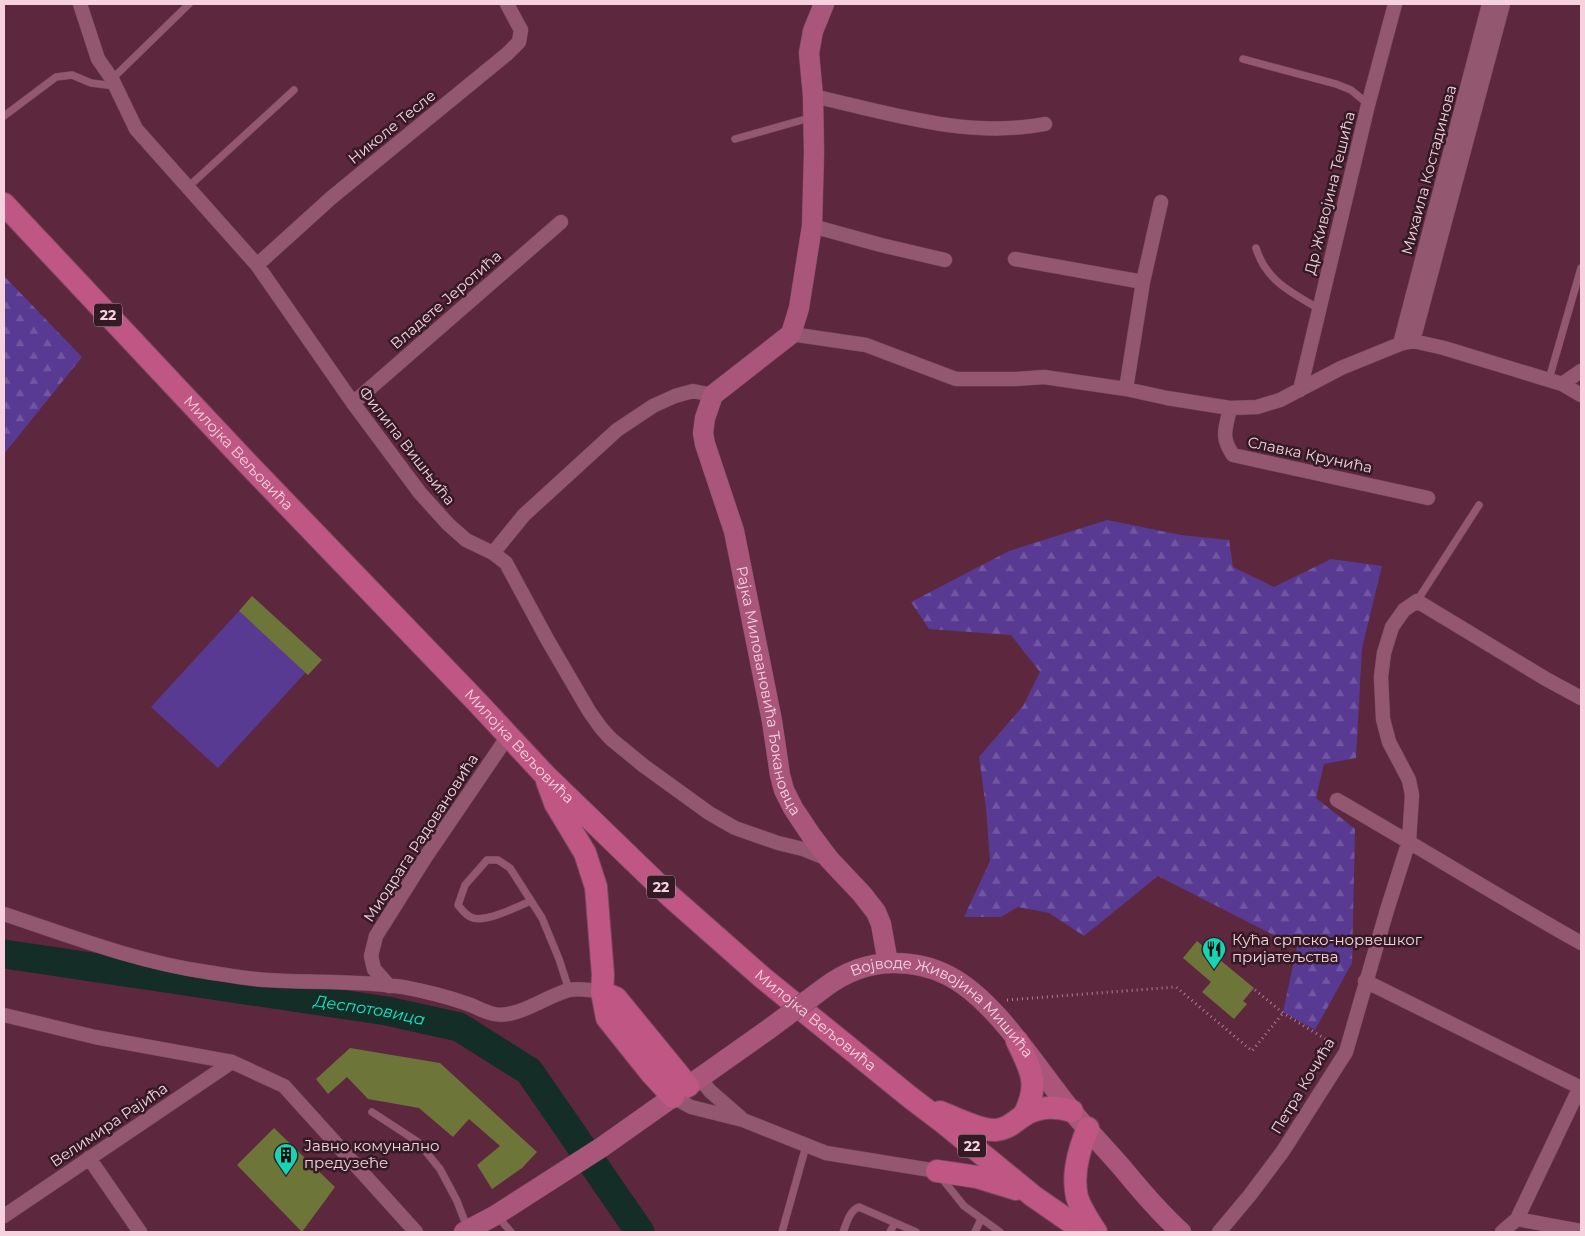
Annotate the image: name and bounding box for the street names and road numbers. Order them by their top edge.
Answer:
street label: Михаила Костадинова [1397,83,1460,257]
street label: Николе Тесле [344,85,439,168]
street label: Др Живојина Тешића [1300,109,1359,277]
street label: Владете Јеротића [386,246,505,353]
road number: 22 [94,304,122,326]
street label: Филипа Вишњића [355,383,460,509]
street label: Милојка Вељовића [180,391,298,514]
street label: Славка Крунића [1246,432,1374,477]
street label: Рајка Миловановића Ђокановца [732,564,805,819]
street label: Милојка Вељовића [461,685,579,807]
street label: Миодрага Радовановића [359,750,482,926]
road number: 22 [647,876,675,899]
street label: Војводе Живојина Мишића [847,953,1038,1061]
street label: Милојка Вељовића [751,965,880,1075]
street label: Петра Кочића [1266,1034,1339,1137]
street label: Велимира Рајића [46,1078,171,1171]
road number: 22 [958,1134,986,1158]

